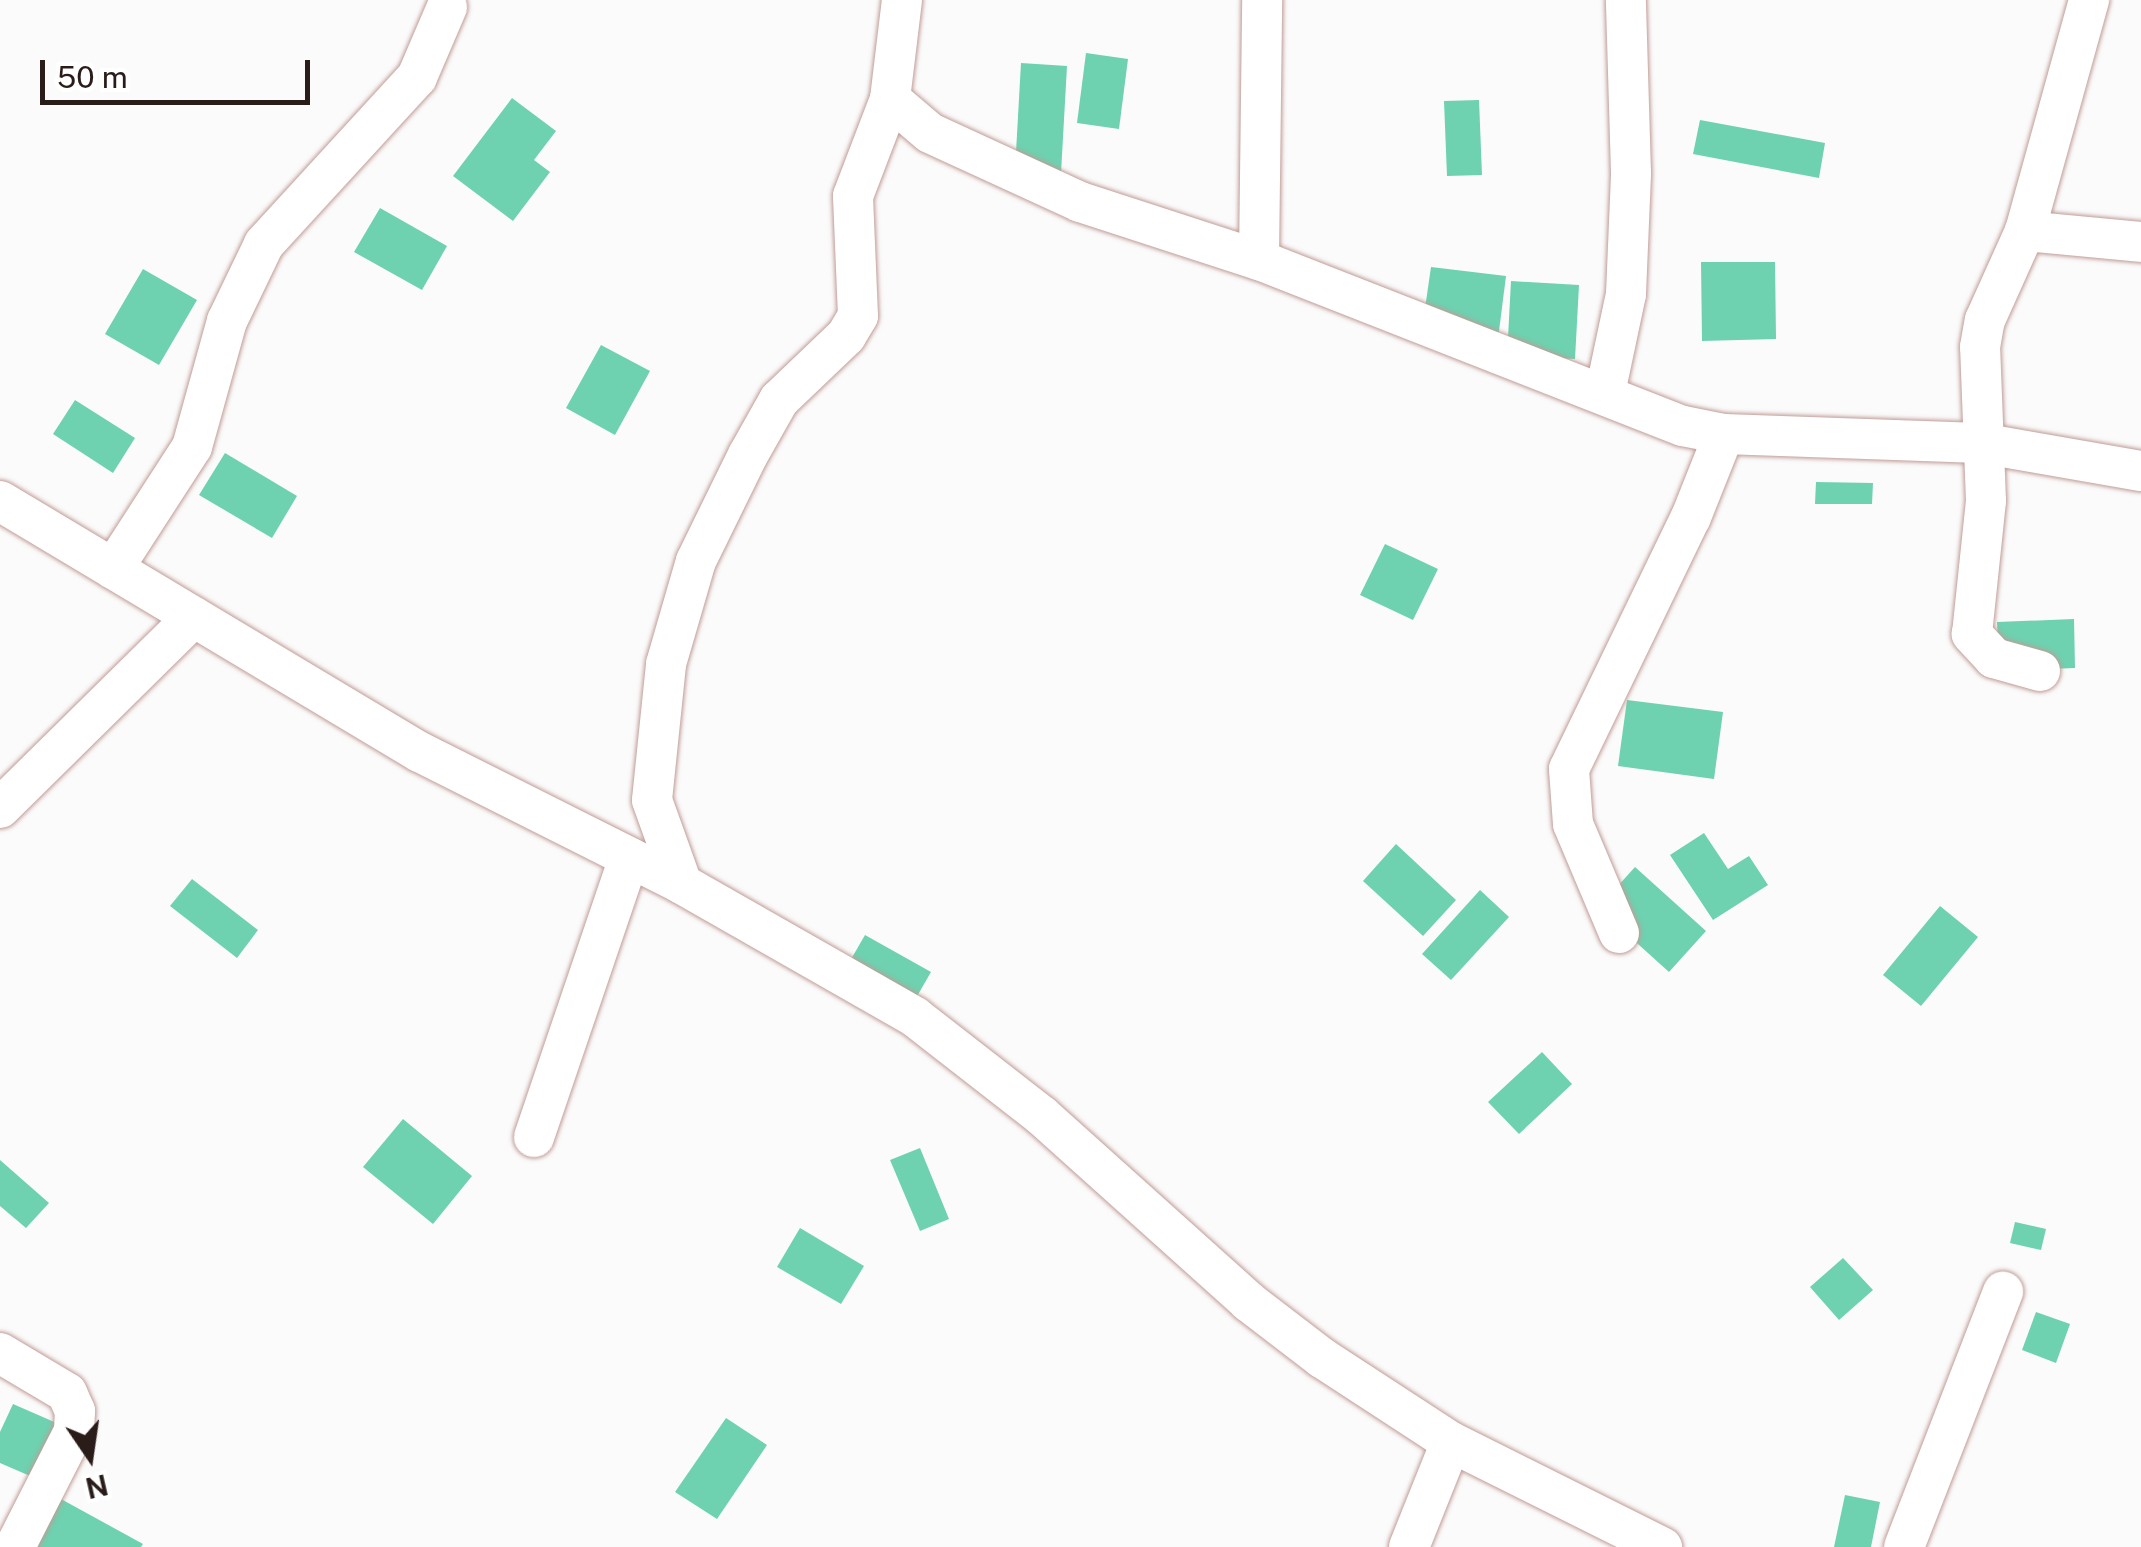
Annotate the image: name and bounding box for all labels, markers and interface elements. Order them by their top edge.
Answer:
scale bar [45,40,315,102]
text: 50 m [57,59,128,95]
north arrow [40,1407,140,1507]
text: N [82,1468,111,1505]

